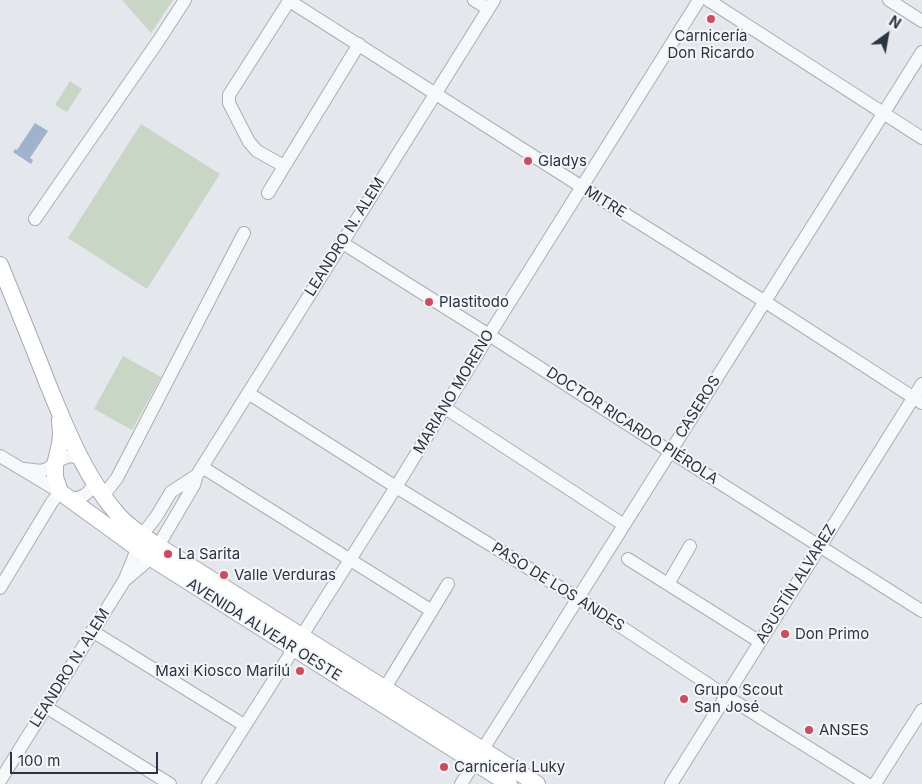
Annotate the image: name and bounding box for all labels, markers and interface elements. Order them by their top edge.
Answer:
north arrow [862,10,912,60]
text: N [886,12,904,32]
marker: Carnicería Don Ricardo [705,13,717,25]
place label: Carnicería Don Ricardo [668,27,754,62]
place label: Gladys [538,152,587,170]
marker: Gladys [522,155,534,167]
street label: LEANDRO N. ALEM [301,174,389,300]
street label: MITRE [581,182,629,222]
place label: Plastitodo [439,293,509,311]
marker: Plastitodo [423,296,435,308]
street label: MARIANO MORENO [410,327,498,457]
street label: DOCTOR RICARDO PIÉROLA [543,364,721,488]
street label: CASEROS [672,372,724,442]
street label: AGUSTÍN ALVAREZ [752,521,840,647]
street label: PASO DE LOS ANDES [488,539,628,635]
place label: La Sarita [178,545,240,563]
marker: La Sarita [162,548,174,560]
place label: Valle Verduras [234,566,336,584]
marker: Valle Verduras [218,569,230,581]
street label: AVENIDA ALVEAR OESTE [183,575,345,685]
street label: LEANDRO N. ALEM [26,605,114,731]
place label: Don Primo [795,625,869,643]
marker: Don Primo [779,628,791,640]
place label: Maxi Kiosco Marilú [155,662,290,680]
marker: Maxi Kiosco Marilú [294,665,306,677]
place label: Grupo Scout San José [694,681,783,716]
marker: Grupo Scout San José [678,693,690,705]
place label: ANSES [819,721,869,739]
marker: ANSES [803,724,815,736]
scale bar [12,742,160,774]
text: 100 m [18,751,60,770]
place label: Carnicería Luky [454,758,565,776]
marker: Carnicería Luky [438,761,450,773]

